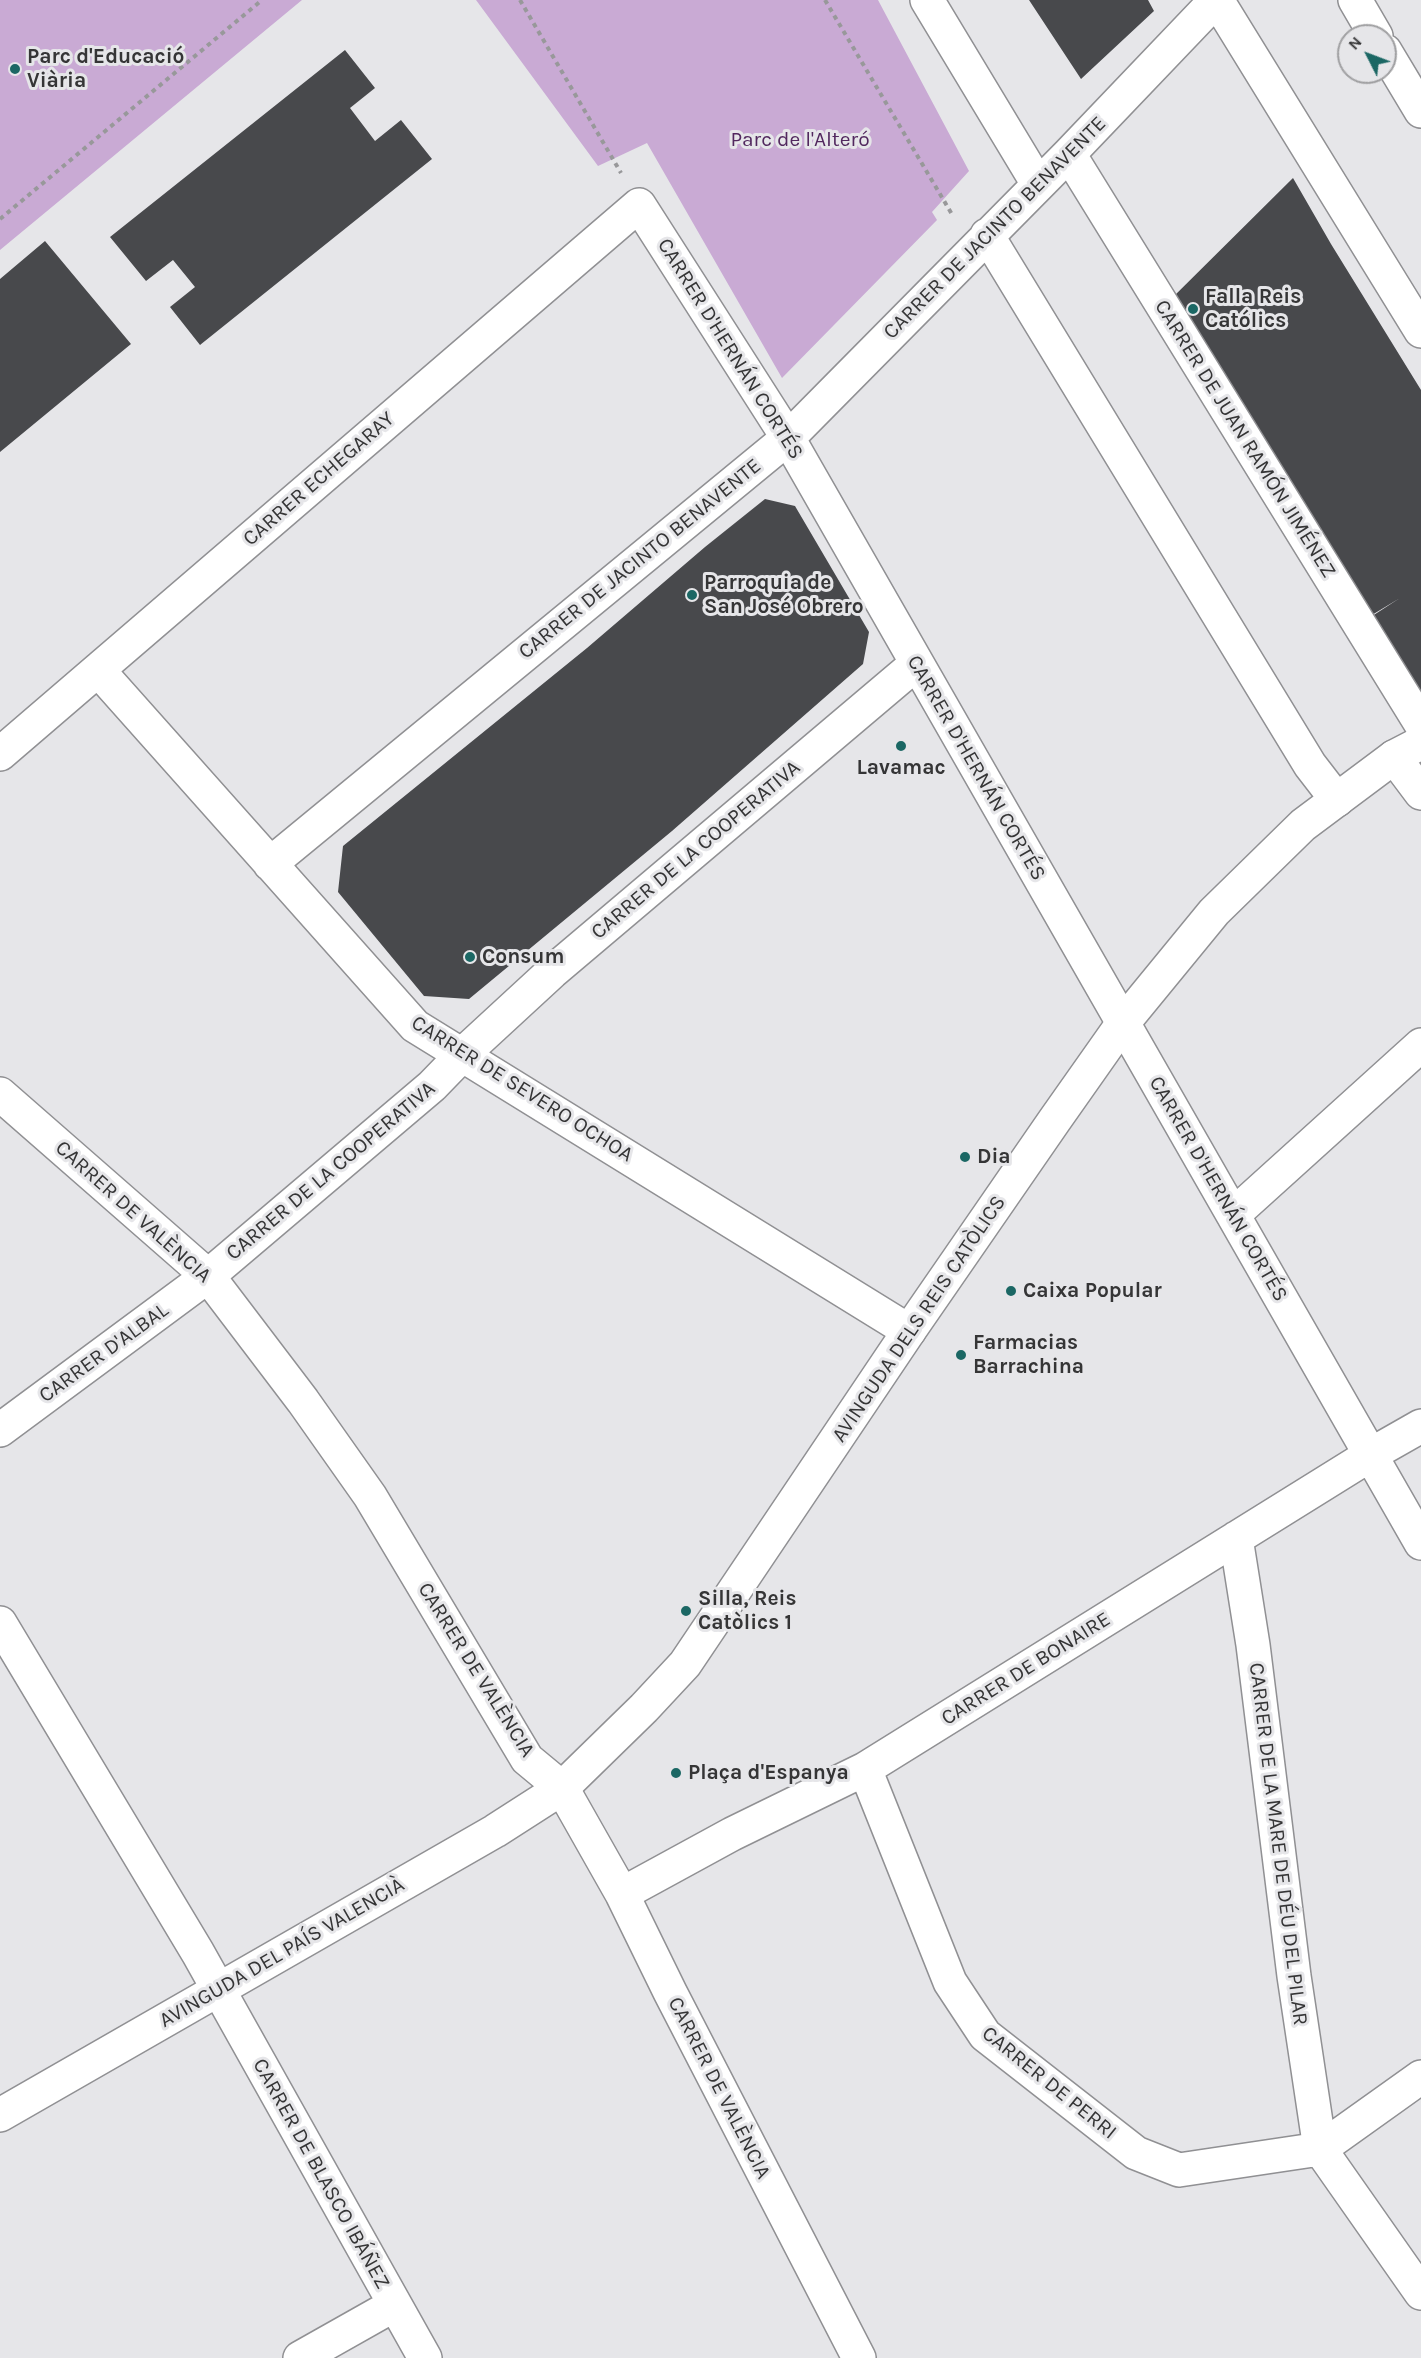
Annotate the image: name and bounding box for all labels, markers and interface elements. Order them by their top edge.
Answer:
north arrow [1337,24,1397,84]
text: N [1344,32,1366,54]
place label: Parc d'Educació Viària [27,44,184,94]
marker: Parc d'Educació Viària [8,62,22,76]
street label: CARRER DE JACINTO BENAVENTE [878,111,1112,345]
park label: Parc de l'Alteró [730,127,870,153]
street label: CARRER D'HERNÁN CORTÉS [652,234,808,464]
place label: Falla Reis Católics [1205,284,1301,334]
street label: CARRER DE JUAN RAMÓN JIMÉNEZ [1149,295,1341,583]
marker: Falla Reis Católics [1186,302,1200,316]
street label: CARRER ECHEGARAY [238,406,400,552]
street label: CARRER DE JACINTO BENAVENTE [514,453,766,665]
place label: Parroquia de San José Obrero [704,570,864,620]
marker: Parroquia de San José Obrero [685,588,699,602]
street label: CARRER D'HERNÁN CORTÉS [901,651,1051,885]
marker: Lavamac [894,739,908,753]
street label: CARRER DE LA COOPERATIVA [586,755,806,945]
place label: Lavamac [856,755,946,781]
place label: Consum [482,944,564,970]
marker: Consum [463,950,477,964]
street label: CARRER DE SEVERO OCHOA [407,1010,637,1168]
street label: CARRER D'HERNÁN CORTÉS [1143,1072,1293,1306]
street label: CARRER DE LA COOPERATIVA [221,1076,441,1266]
street label: CARRER DE VALÈNCIA [50,1135,216,1289]
place label: Dia [977,1144,1011,1170]
marker: Dia [958,1150,972,1164]
street label: AVINGUDA DELS REIS CATÒLICS [827,1191,1011,1447]
place label: Caixa Popular [1023,1278,1162,1304]
marker: Caixa Popular [1004,1284,1018,1298]
street label: CARRER D'ALBAL [34,1298,174,1408]
place label: Farmacias Barrachina [973,1330,1084,1380]
marker: Farmacias Barrachina [954,1348,968,1362]
street label: CARRER DE VALÈNCIA [412,1578,540,1762]
place label: Silla, Reis Catòlics 1 [698,1586,797,1636]
marker: Silla, Reis Catòlics 1 [679,1604,693,1618]
street label: CARRER DE BONAIRE [937,1607,1115,1731]
street label: CARRER DE LA MARE DE DÉU DEL PILAR [1243,1661,1313,2027]
place label: Plaça d'Espanya [688,1760,849,1786]
marker: Plaça d'Espanya [669,1766,683,1780]
street label: AVINGUDA DEL PAÍS VALENCIÀ [155,1872,409,2034]
street label: CARRER DE VALÈNCIA [662,1993,776,2183]
street label: CARRER DE PERRI [977,2021,1121,2145]
street label: CARRER DE BLASCO IBÁÑEZ [247,2054,395,2294]

